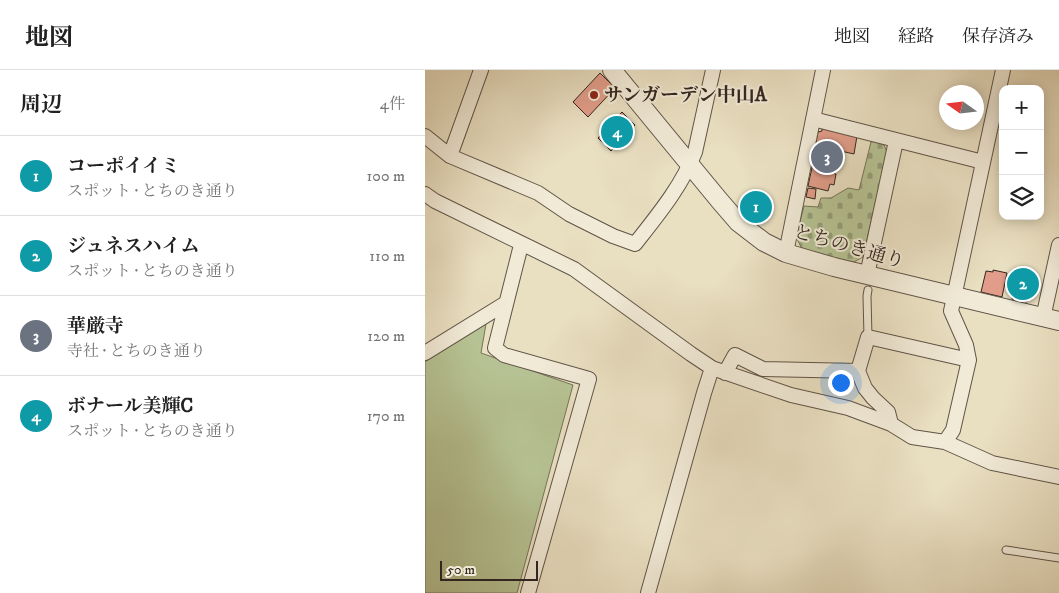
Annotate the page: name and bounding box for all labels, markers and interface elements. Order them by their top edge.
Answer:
text: 地図 [25,23,73,53]
text: 地図 [834,26,870,48]
text: 経路 [898,26,934,48]
text: 保存済み [962,26,1034,48]
place label: サンガーデン中山A [604,84,768,107]
north arrow [939,85,984,130]
map controls [999,85,1044,220]
button: + [999,85,1044,130]
marker: サンガーデン中山A [588,89,600,101]
text: 周辺 [20,92,62,118]
text: 4件 [380,94,405,114]
pin: 4 [601,113,633,151]
button: − [999,130,1044,175]
pin: 3 [811,138,843,176]
text: コーポイイミ [67,155,180,178]
text: 1 [33,166,39,186]
text: 100 m [367,166,405,186]
button: layers [999,175,1044,220]
text: スポット · とちのき通り [67,181,238,201]
pin: 1 [740,188,772,226]
street label: とちのき通り [791,220,907,274]
text: ジュネスハイム [67,235,200,258]
text: 2 [32,246,40,266]
text: 110 m [369,246,405,266]
text: スポット · とちのき通り [67,261,238,281]
pin: 2 [1007,265,1039,303]
text: 華厳寺 [67,315,124,338]
text: 3 [33,326,39,346]
text: 120 m [367,326,405,346]
text: 寺社 · とちのき通り [67,341,206,361]
your location [828,370,854,396]
text: ボナール美輝C [67,395,193,418]
text: 4 [31,406,41,426]
text: 170 m [367,406,405,426]
text: スポット · とちのき通り [67,421,238,441]
scale bar [440,558,537,581]
text: 50 m [447,561,475,579]

